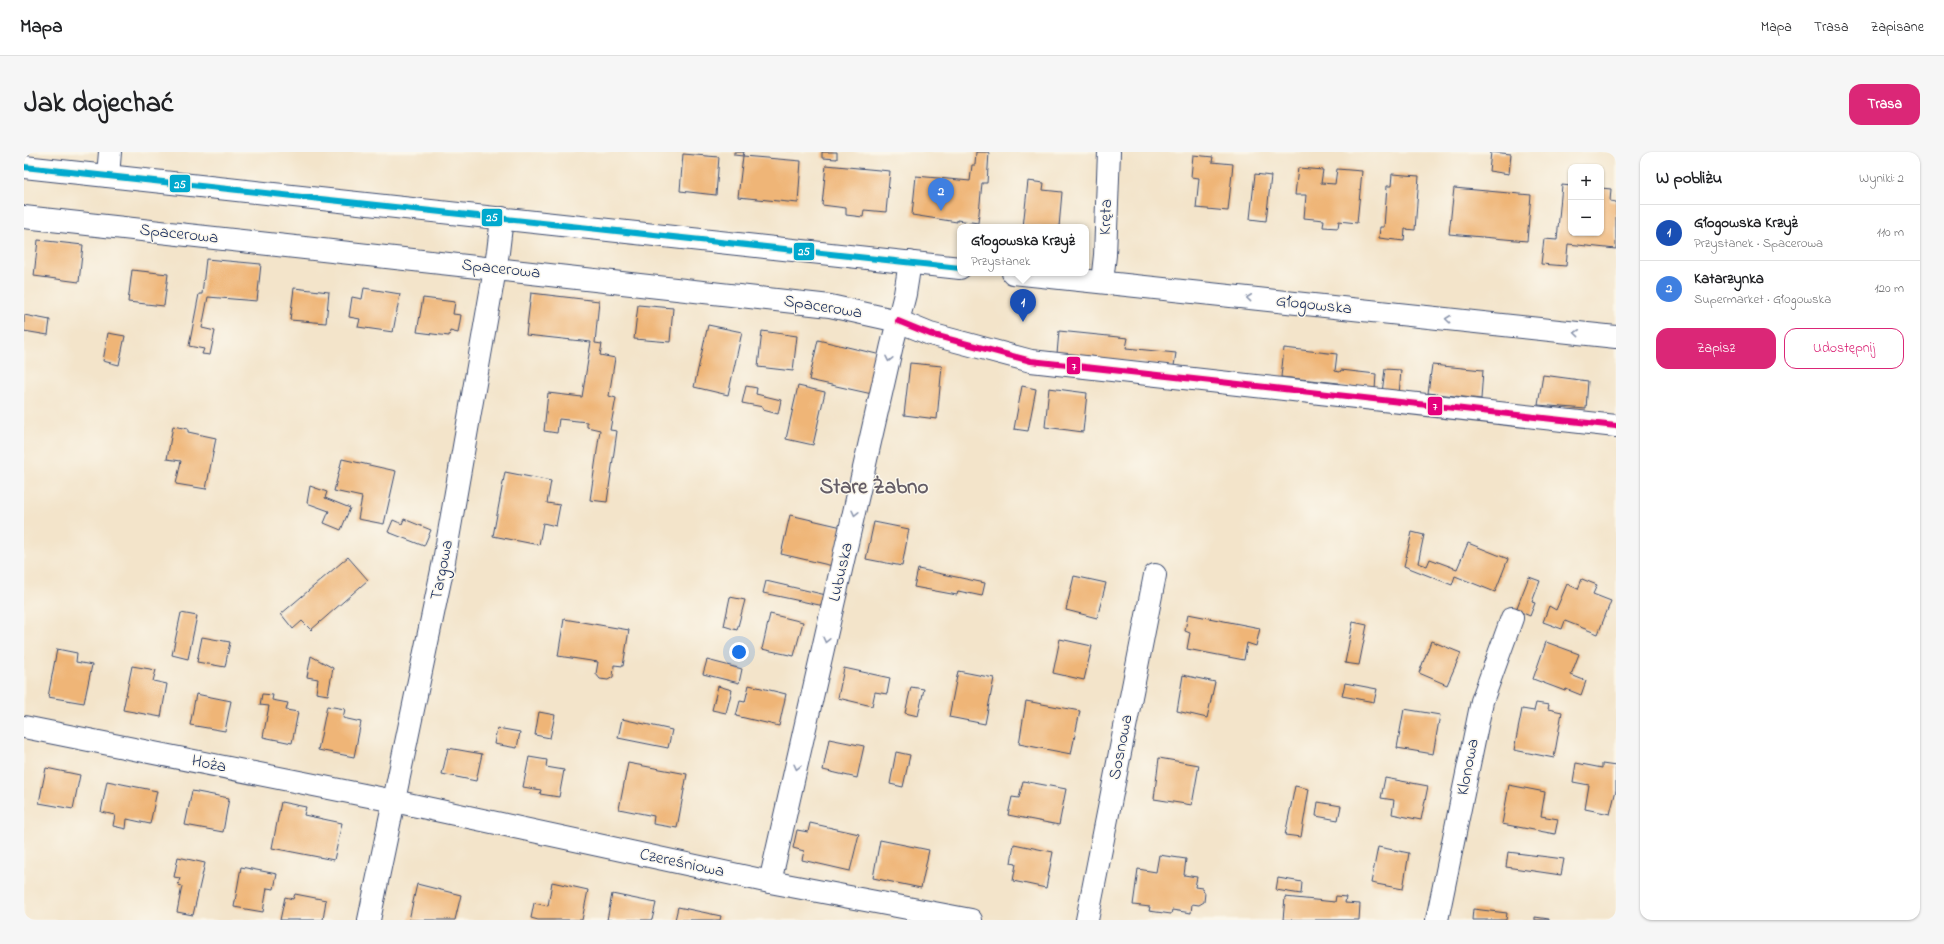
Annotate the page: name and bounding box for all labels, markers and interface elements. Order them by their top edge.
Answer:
text: Mapa [20,14,62,41]
text: Mapa [1761,17,1792,38]
text: Trasa [1814,17,1848,38]
text: Zapisane [1870,17,1924,38]
text: Jak dojechać [24,84,173,125]
button: Trasa [1849,84,1920,125]
map controls [1568,164,1604,236]
button: + [1568,164,1604,200]
text: W pobliżu [1656,166,1722,191]
text: Wyniki: 2 [1859,169,1904,188]
line badge: 25 [169,174,191,193]
text: 25 [173,177,187,193]
pin: 2 [928,178,954,211]
street label: Kręta [1093,199,1119,235]
button: − [1568,200,1604,236]
line badge: 25 [481,208,503,227]
text: 25 [485,210,499,226]
text: Głogowska Krzyż [1694,212,1798,234]
street label: Spacerowa [138,217,220,251]
text: 1 [1667,223,1671,242]
text: 110 m [1877,223,1904,242]
popup [957,224,1089,276]
text: Głogowska Krzyż [971,230,1075,252]
text: Przystanek · Spacerowa [1694,234,1823,253]
line badge: 25 [793,242,815,261]
text: 25 [797,244,811,260]
street label: Spacerowa [460,252,542,286]
text: Przystanek [971,252,1030,271]
text: Katarzynka [1694,268,1764,290]
text: 2 [1666,279,1672,298]
text: 120 m [1874,279,1904,298]
street label: Spacerowa [782,288,864,326]
pin: 1 [1010,289,1036,322]
street label: Głogowska [1275,289,1353,323]
text: Supermarket · Głogowska [1694,290,1831,309]
one-way arrow [1246,293,1252,302]
one-way arrow [1445,315,1451,324]
one-way arrow [1574,328,1580,337]
button: Zapisz [1656,328,1776,369]
button: Udostępnij [1784,328,1904,369]
one-way arrow [885,356,893,362]
line badge: 7 [1066,356,1081,375]
text: 7 [1072,359,1077,375]
line badge: 7 [1427,396,1443,416]
text: 7 [1433,399,1438,415]
district label: Stare Żabno [820,473,928,503]
one-way arrow [851,510,859,517]
street label: Targowa [424,538,462,603]
street label: Lubuska [822,540,860,604]
one-way arrow [822,637,830,643]
your location [729,642,749,662]
street label: Sosnowa [1102,712,1140,782]
street label: Klonowa [1450,736,1486,798]
street label: Hoża [189,748,229,780]
one-way arrow [793,764,801,770]
street label: Czereśniowa [637,842,727,884]

